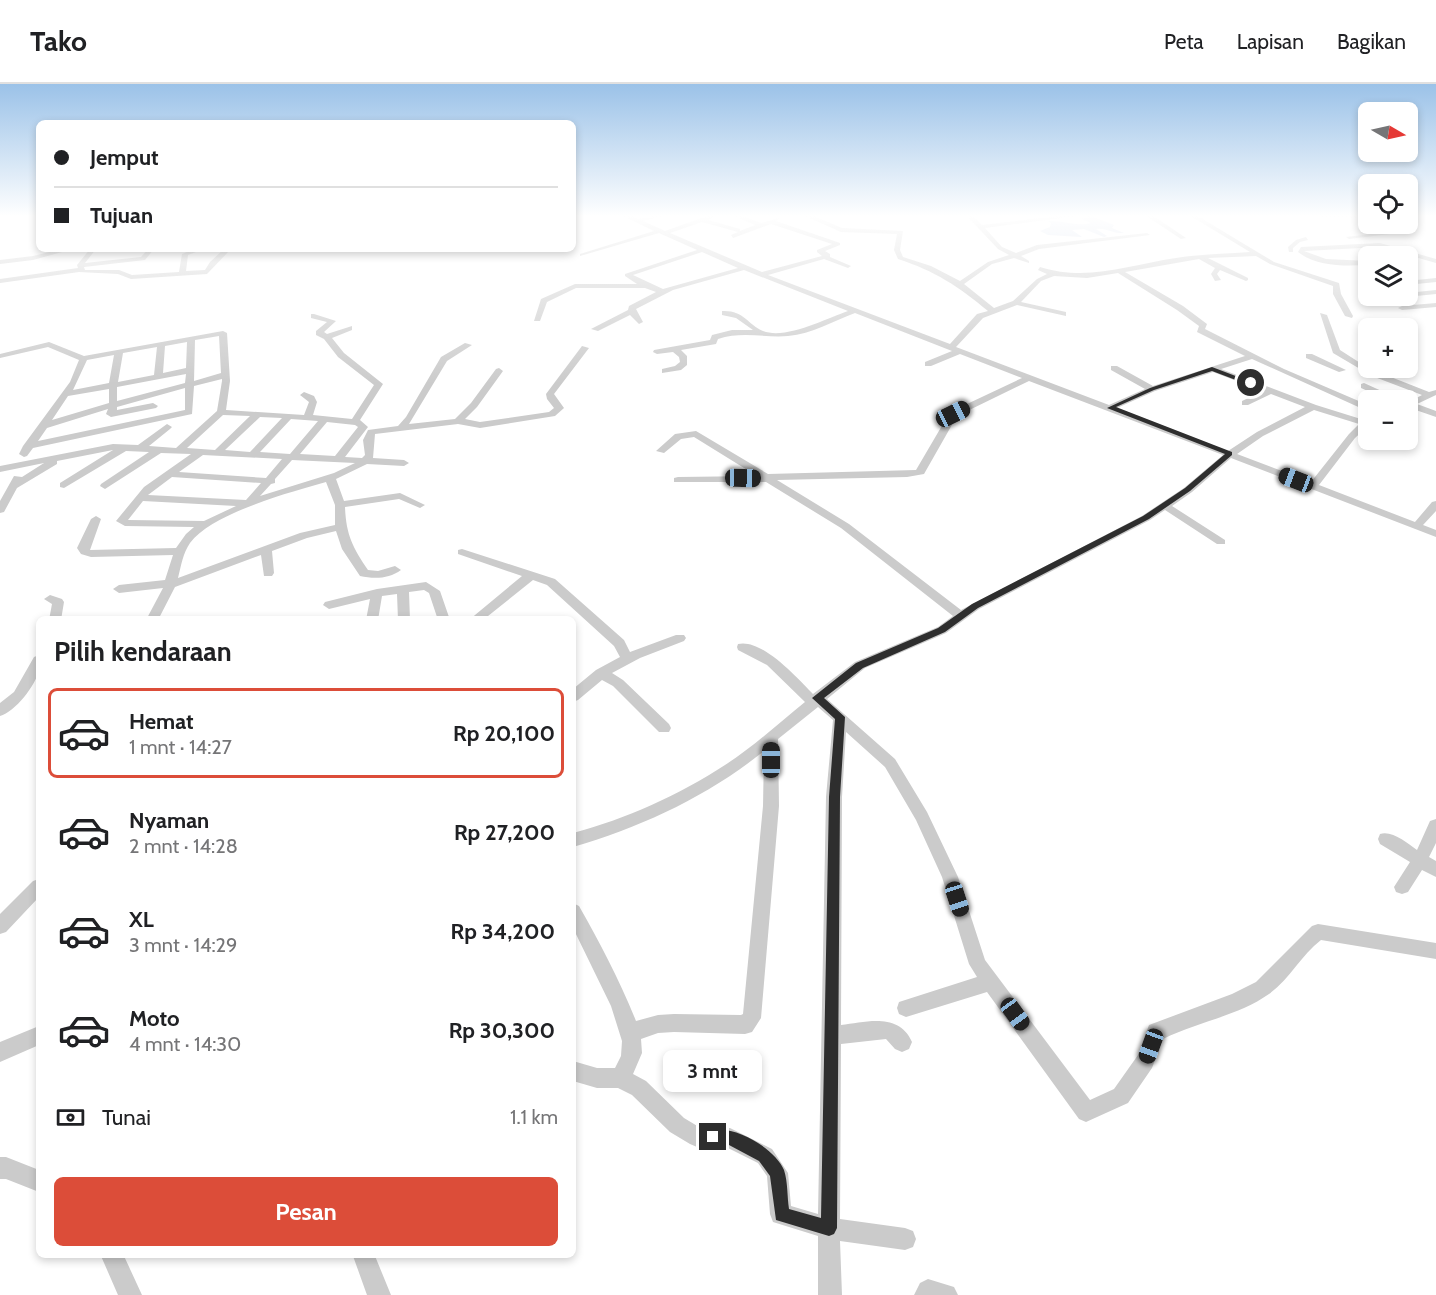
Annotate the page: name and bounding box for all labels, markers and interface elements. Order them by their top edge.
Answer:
text: Tako [30,24,87,58]
text: Peta [1164,29,1204,54]
text: Lapisan [1237,29,1304,54]
text: Bagikan [1337,29,1406,54]
north arrow [1358,102,1418,162]
map controls [1358,102,1418,450]
text: Jemput [90,144,159,171]
button: locate [1358,174,1418,234]
text: Tujuan [90,202,153,229]
button: layers [1358,246,1418,306]
button: + [1358,318,1418,378]
route start [1237,369,1264,396]
button: − [1358,390,1418,450]
car [933,398,973,430]
car [1276,465,1316,495]
car [725,469,761,487]
text: Pilih kendaraan [54,635,232,668]
icon: car [57,706,111,760]
text: Hemat [129,708,194,735]
text: Rp 20,100 [453,720,555,747]
text: 1 mnt · 14:27 [129,735,232,759]
car [762,742,780,778]
icon: car [57,805,111,859]
text: Nyaman [129,807,209,834]
text: Rp 27,200 [454,819,555,846]
text: 2 mnt · 14:28 [129,834,238,858]
car [943,879,971,919]
icon: car [57,904,111,958]
text: XL [129,906,154,933]
text: Rp 34,200 [451,918,555,945]
text: 3 mnt · 14:29 [129,933,237,957]
car [997,994,1033,1034]
icon: car [57,1003,111,1057]
text: Moto [129,1005,180,1032]
text: Rp 30,300 [449,1017,555,1044]
car [1136,1026,1166,1066]
text: 4 mnt · 14:30 [129,1032,241,1056]
callout: 3 mnt [664,1050,762,1092]
text: 3 mnt [687,1059,738,1083]
icon: cash [54,1101,87,1134]
text: Tunai [102,1104,151,1131]
text: 1.1 km [510,1105,558,1129]
route end [699,1123,726,1150]
button: Pesan [54,1177,558,1246]

